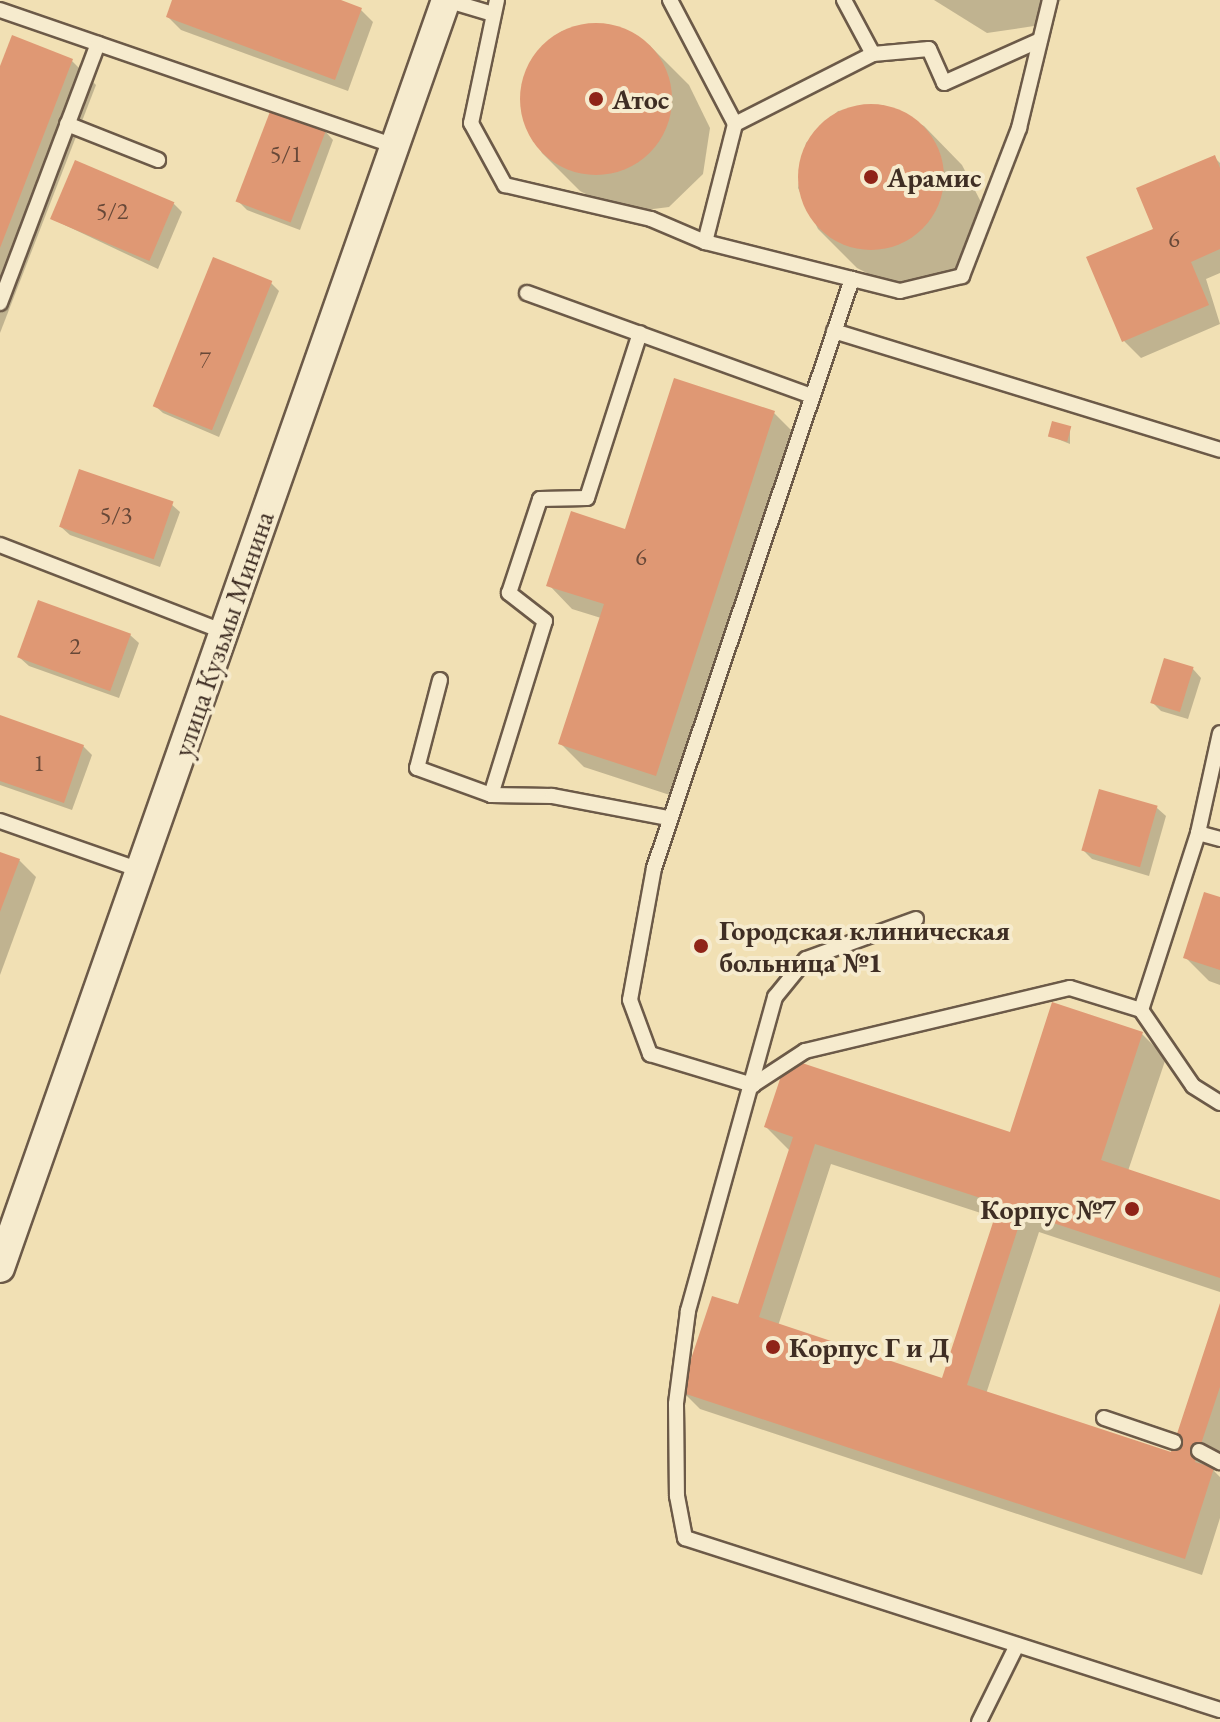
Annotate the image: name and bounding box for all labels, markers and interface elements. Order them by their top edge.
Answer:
place label: Атос [612,82,669,116]
marker: Атос [587,90,605,108]
house number: 5/1 [270,140,302,168]
place label: Арамис [887,160,982,194]
marker: Арамис [862,168,880,186]
house number: 5/2 [96,197,128,225]
house number: 6 [1168,225,1180,253]
house number: 7 [199,346,211,374]
house number: 5/3 [100,501,132,529]
street label: улица Кузьмы Минина [165,507,281,761]
house number: 6 [635,543,647,571]
house number: 2 [69,632,81,660]
house number: 1 [33,749,45,777]
place label: Городская клиническая больница №1 [719,913,1010,979]
marker: Городская клиническая больница №1 [690,935,712,957]
place label: Корпус №7 [980,1192,1116,1226]
marker: Корпус №7 [1123,1200,1141,1218]
place label: Корпус Г и Д [789,1330,949,1364]
marker: Корпус Г и Д [764,1338,782,1356]

